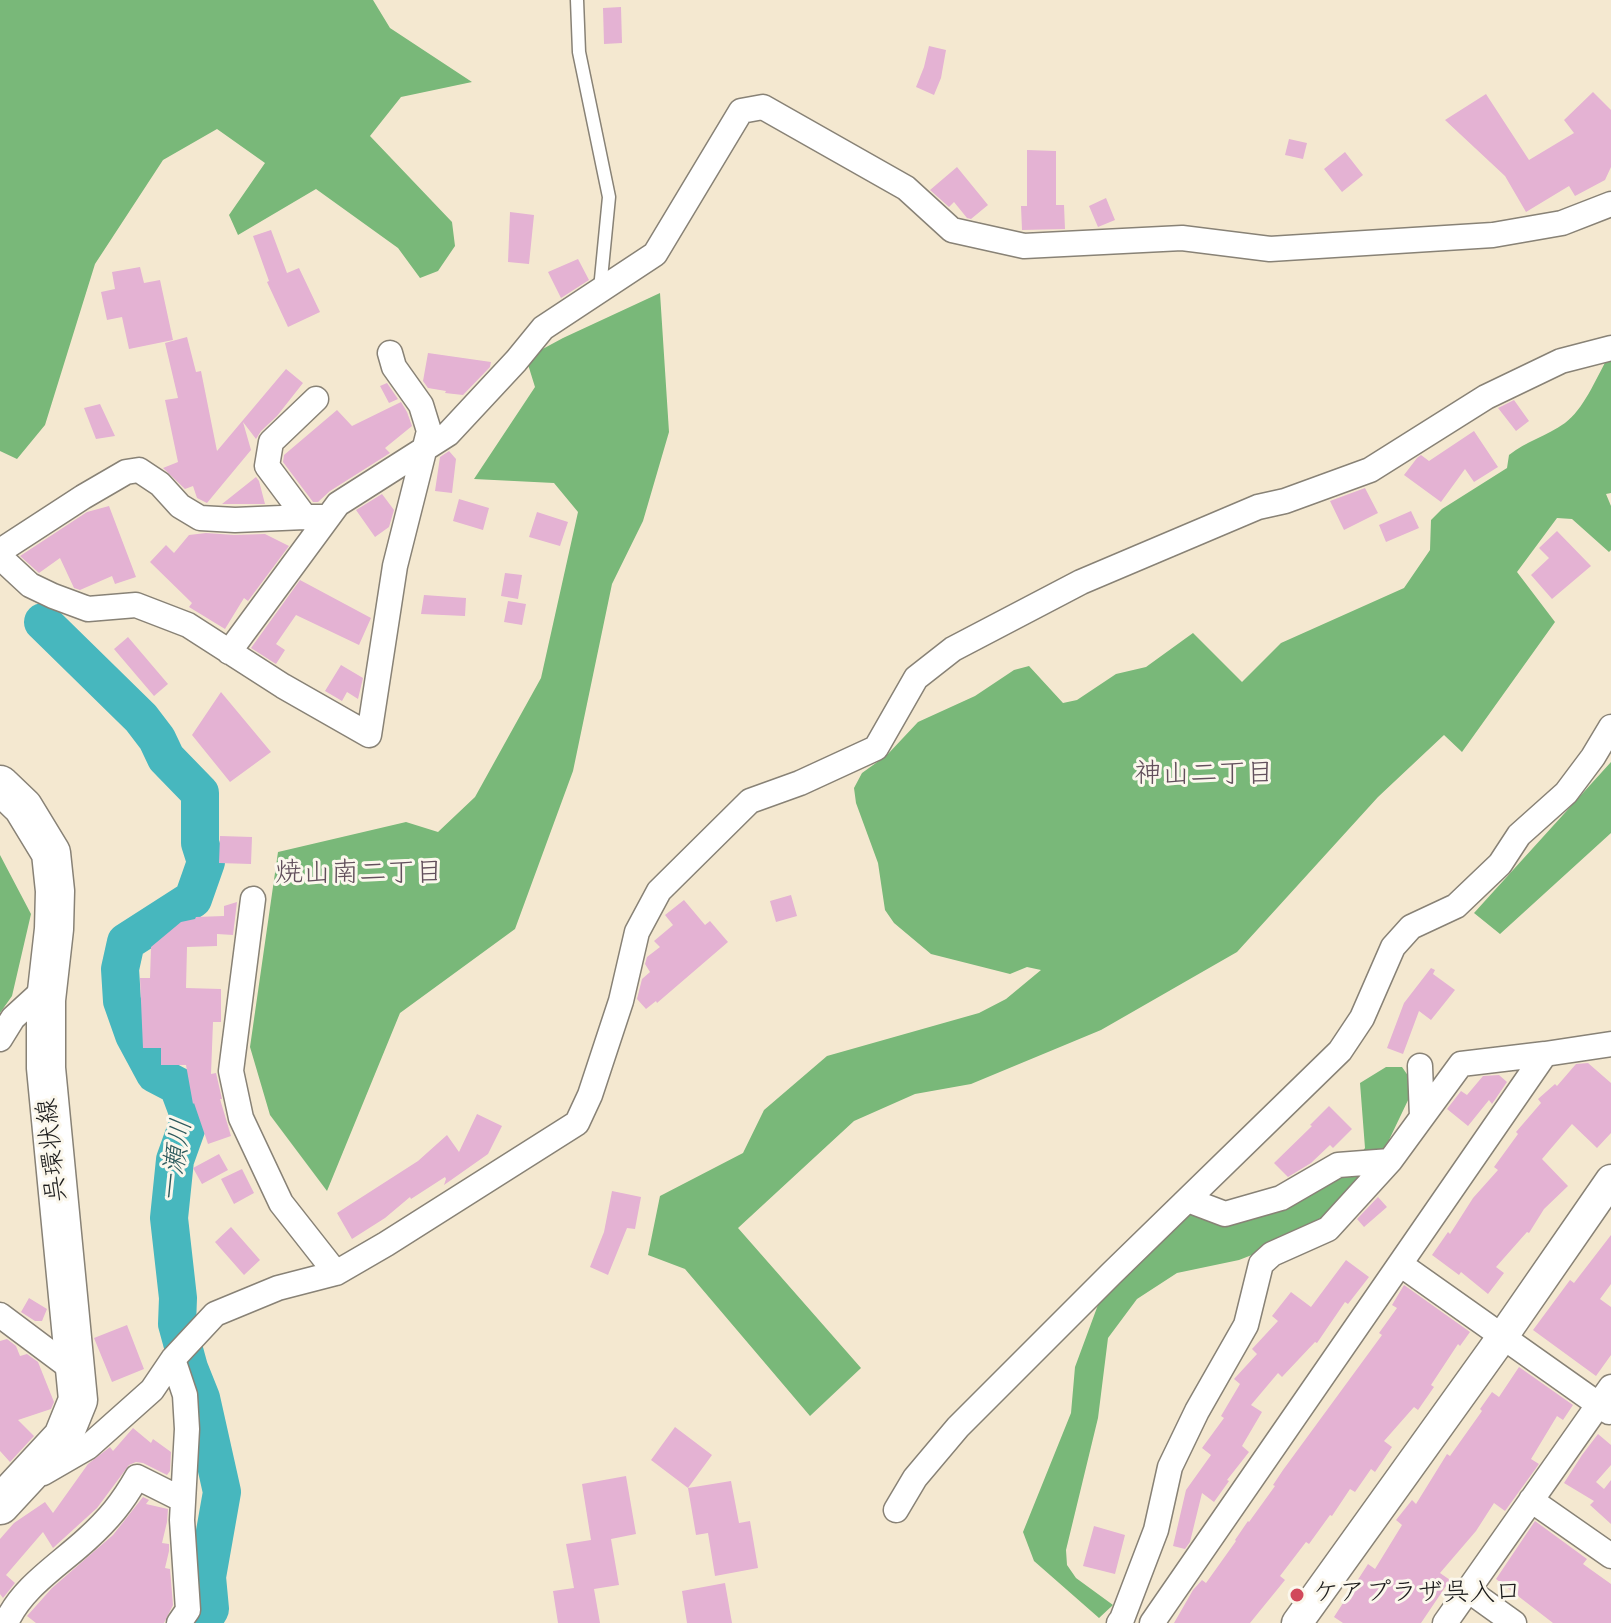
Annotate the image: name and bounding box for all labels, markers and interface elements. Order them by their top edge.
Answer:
district label: 神山二丁目 [1134,759,1274,793]
district label: 焼山南二丁目 [275,858,443,892]
street label: 呉環状線 [33,1097,75,1203]
water label: 一瀬川 [155,1117,201,1205]
place label: ケアプラザ呉入口 [1313,1579,1521,1611]
marker: ケアプラザ呉入口 [1288,1586,1306,1604]

